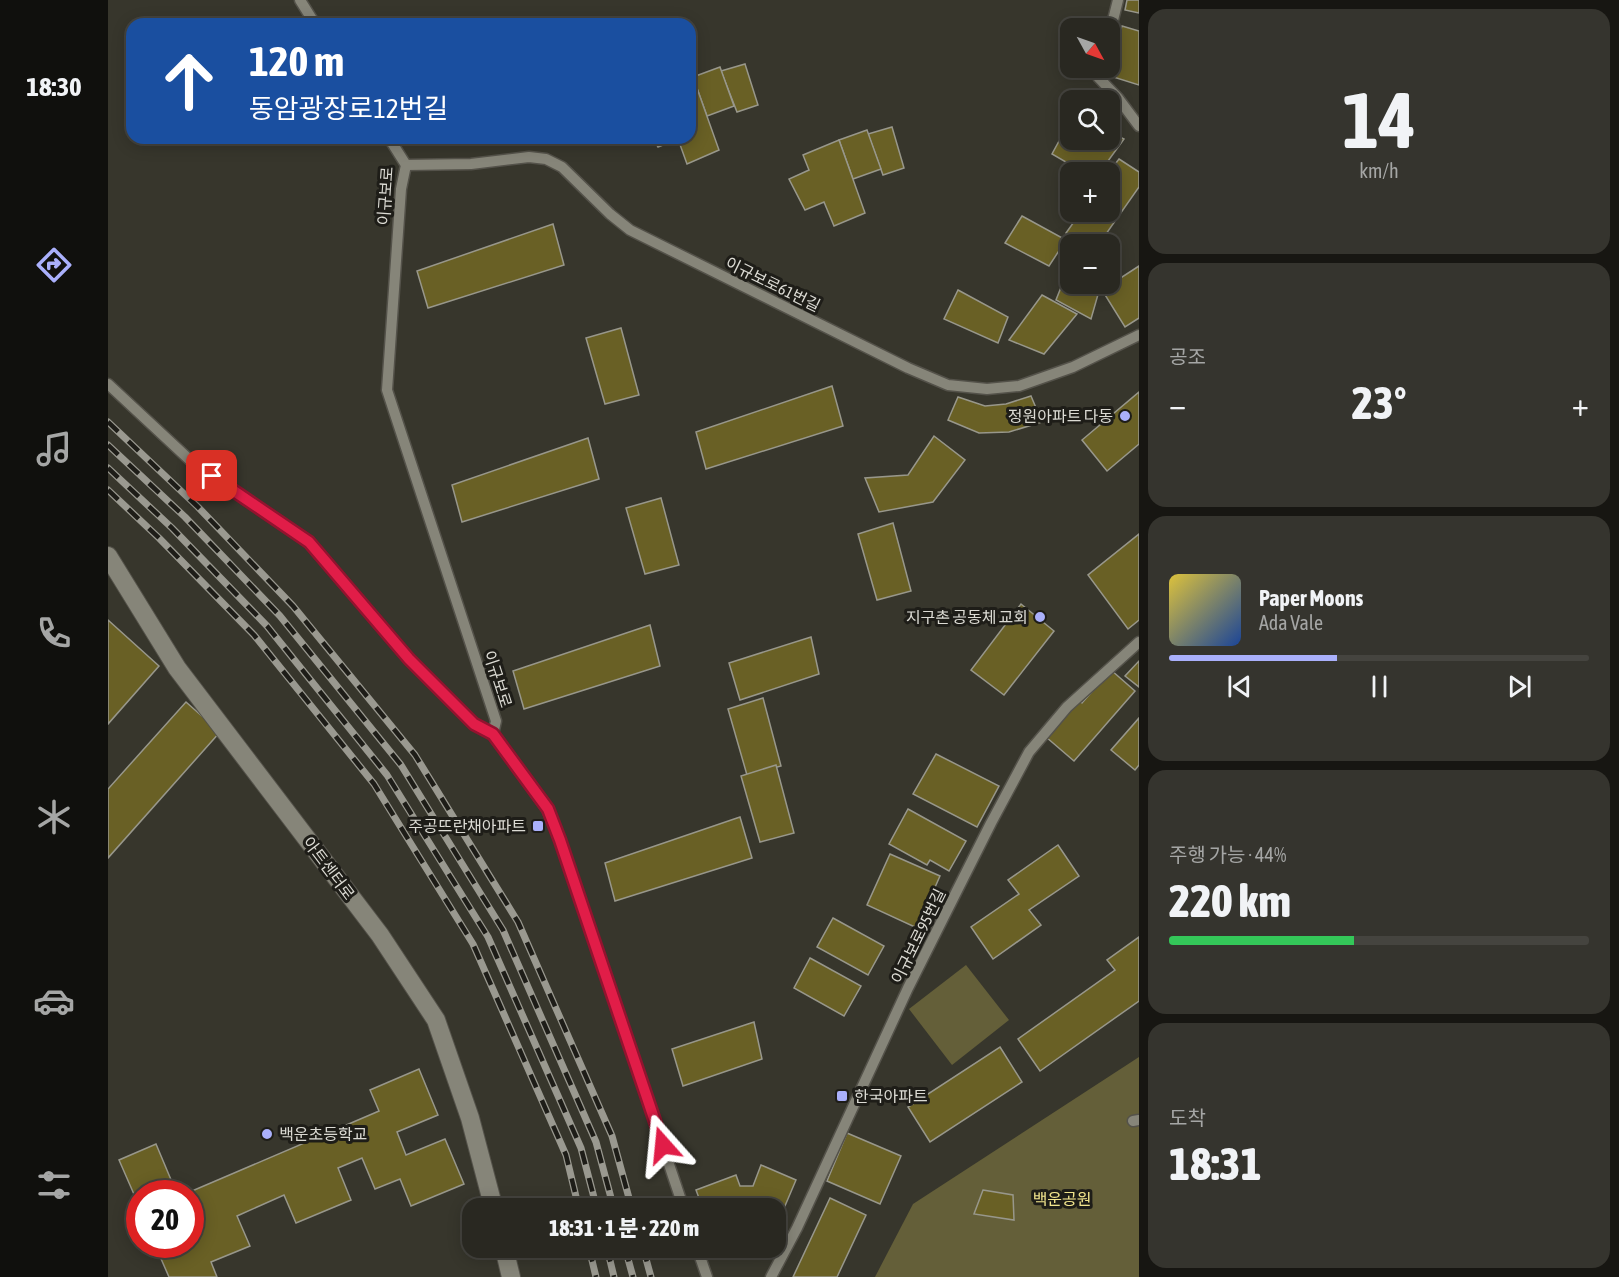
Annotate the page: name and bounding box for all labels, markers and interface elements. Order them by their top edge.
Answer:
north arrow [1060,18,1120,78]
map controls [1060,18,1120,294]
text: 120 m [249,37,344,85]
icon: ahead [150,42,228,120]
text: 18:30 [26,71,82,102]
text: 14 [1342,75,1416,165]
button: search [1060,90,1120,150]
text: 동암광장로12번길 [249,93,448,124]
text: km/h [1359,159,1399,182]
button: + [1060,162,1120,222]
street label: 이규보로 [374,166,396,226]
button: − [1060,234,1120,294]
icon: directions [33,244,75,286]
street label: 이규보로61번길 [723,253,823,315]
text: 공조 [1169,345,1206,368]
text: 23° [1352,377,1406,429]
text: − [1169,385,1186,423]
text: + [1572,385,1589,423]
place label: 정원아파트 다동 [1008,407,1113,425]
marker: 정원아파트 다동 [1118,409,1132,423]
icon: music [33,428,75,470]
pin [186,450,237,501]
icon: arrive [195,459,228,492]
text: Paper Moons [1259,585,1363,611]
place label: 지구촌 공동체 교회 [906,608,1028,626]
marker: 지구촌 공동체 교회 [1033,610,1047,624]
text: Ada Vale [1259,611,1323,634]
icon: phone [33,612,75,654]
street label: 이규보로 [480,648,516,710]
icon: previous [1223,670,1256,703]
icon: pause [1363,670,1396,703]
icon: next [1503,670,1536,703]
icon: climate [33,796,75,838]
place label: 주공뜨란채아파트 [408,817,526,835]
marker: 주공뜨란채아파트 [531,819,545,833]
street label: 아트센터로 [300,833,359,903]
text: 주행 가능 · 44% [1169,843,1286,866]
text: 220 km [1169,875,1291,927]
street label: 이규보로95번길 [887,886,949,986]
icon: car [33,980,75,1022]
place label: 한국아파트 [854,1087,928,1105]
marker: 한국아파트 [835,1089,849,1103]
text: 도착 [1169,1106,1206,1129]
position arrow [631,1113,695,1177]
place label: 백운초등학교 [279,1125,367,1143]
marker: 백운초등학교 [260,1127,274,1141]
text: 18:31 [1169,1138,1262,1190]
icon: filters [33,1164,75,1206]
speed limit sign: 20 [126,1180,204,1258]
park label: 백운공원 [1033,1190,1091,1208]
text: 18:31 · 1 분 · 220 m [549,1215,699,1241]

